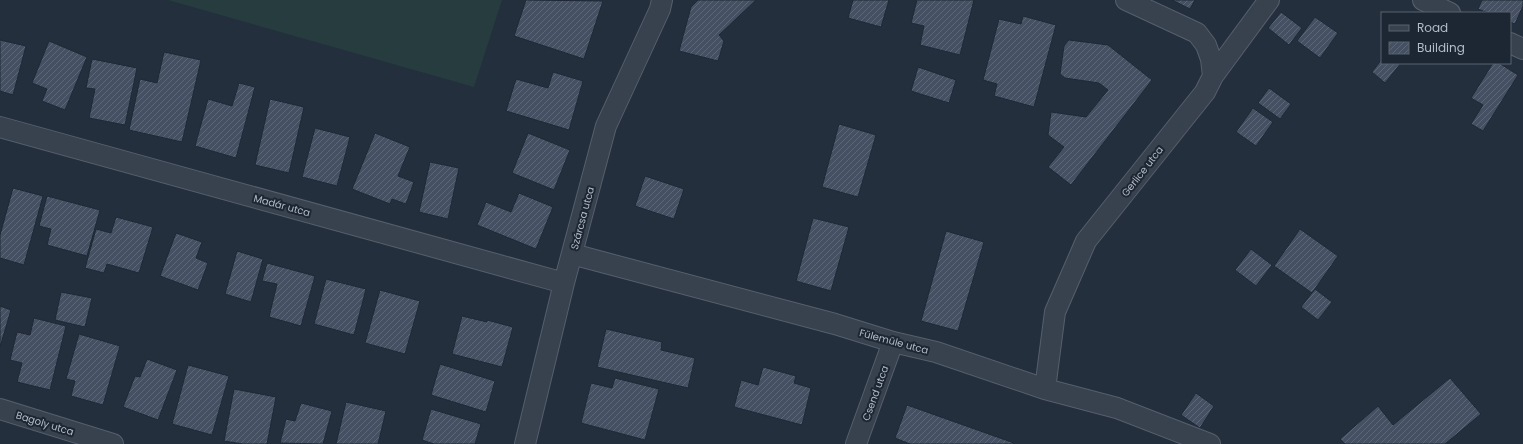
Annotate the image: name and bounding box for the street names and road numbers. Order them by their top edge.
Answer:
street label: Gerlice utca [1118,143,1167,200]
street label: Szárcsa utca [567,185,598,251]
street label: Madár utca [252,191,312,220]
street label: Fülemüle utca [858,325,930,358]
street label: Csend utca [859,363,892,423]
street label: Bagoly utca [14,408,76,439]

